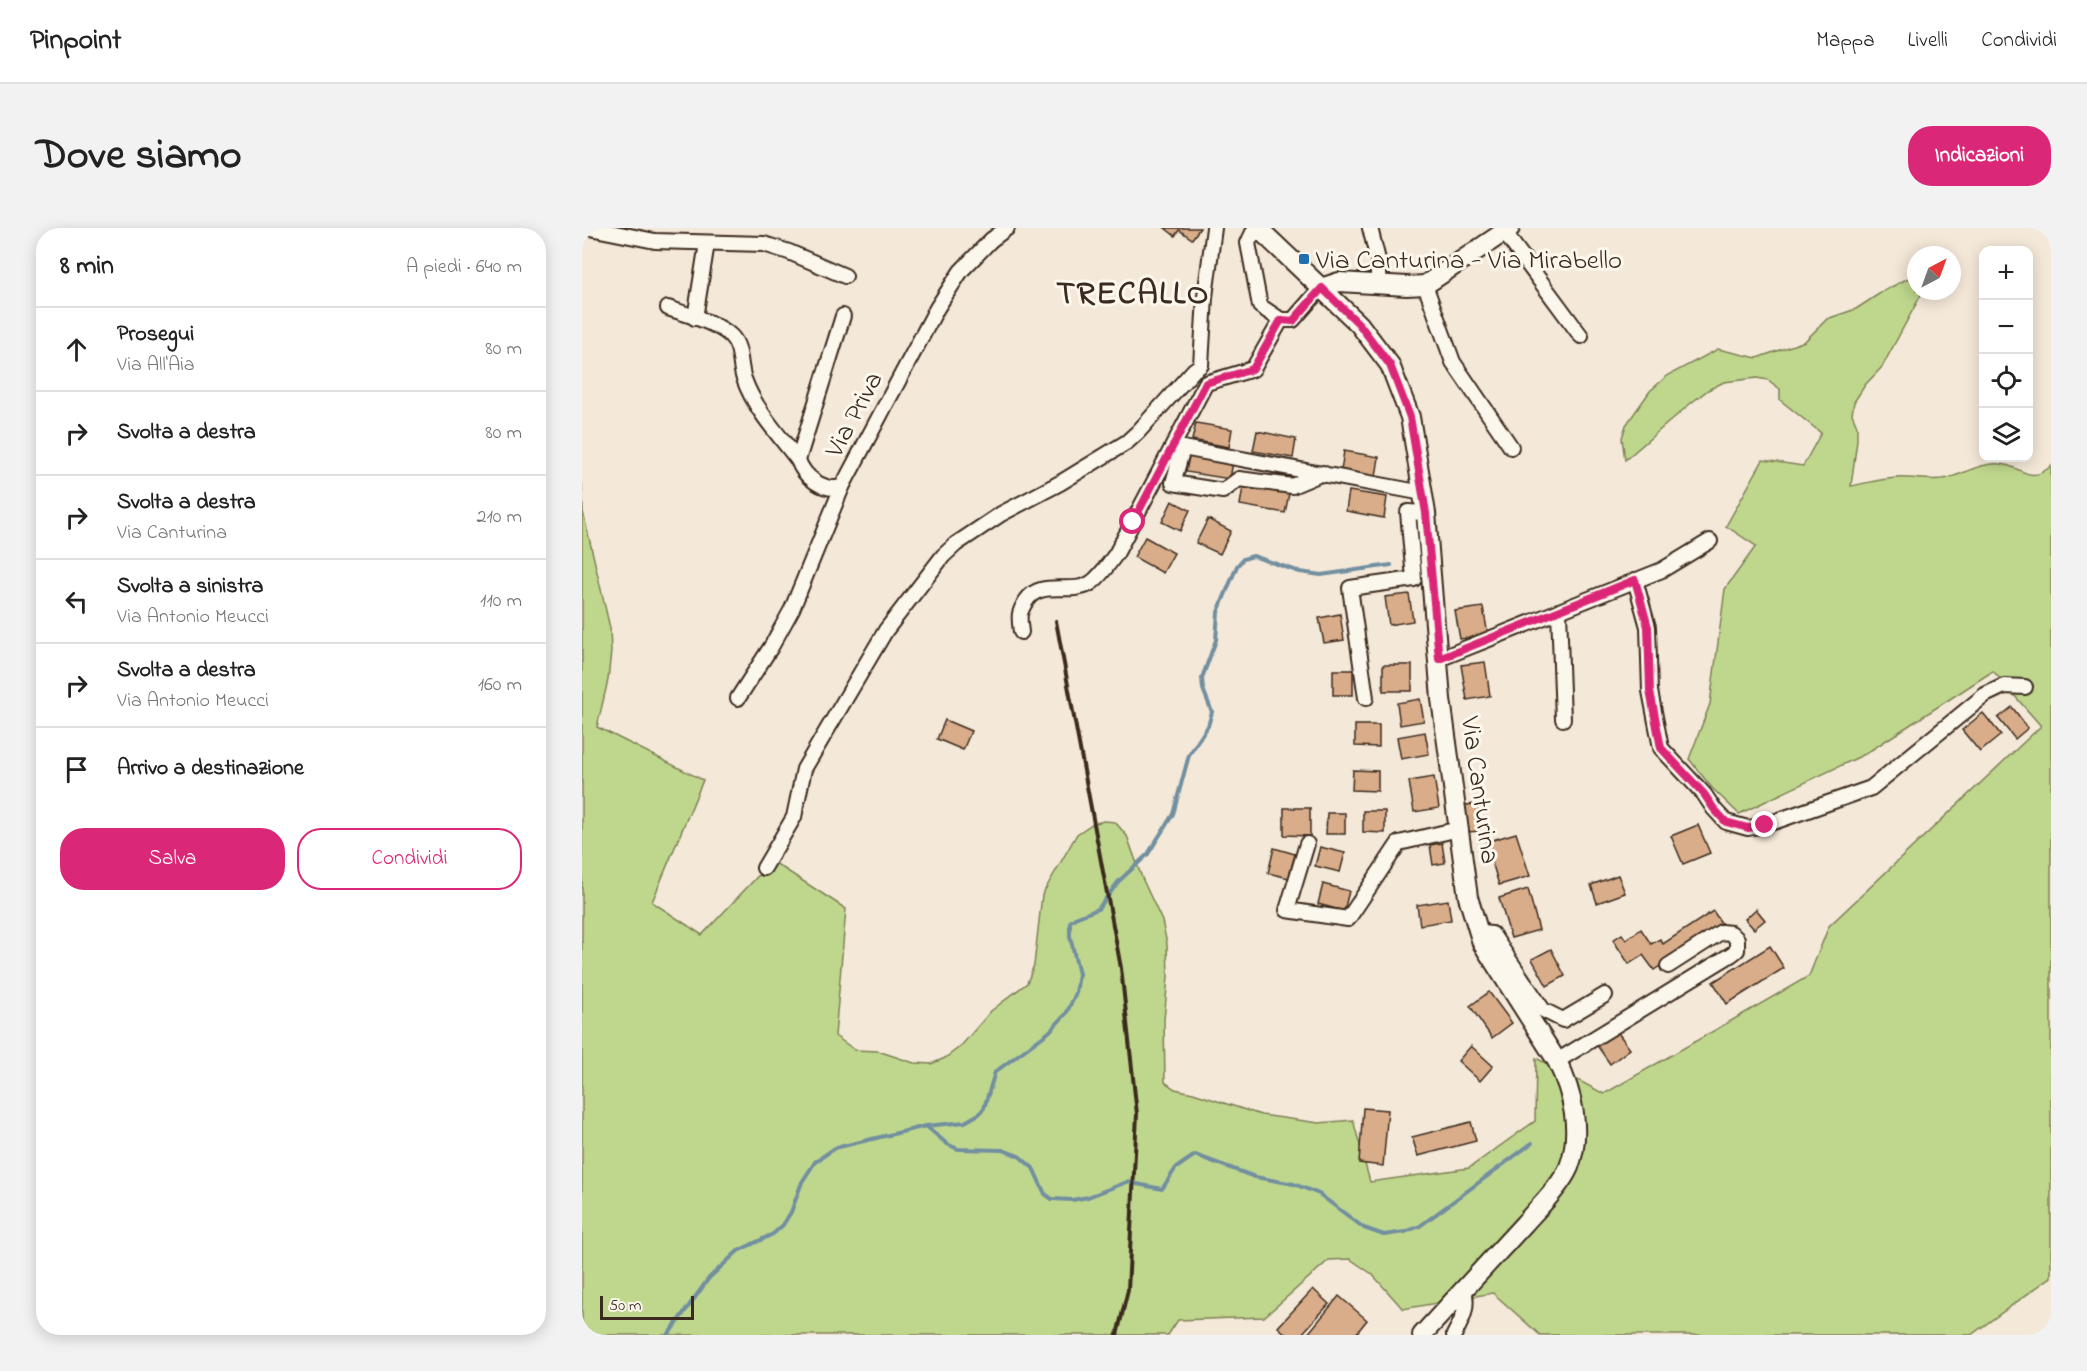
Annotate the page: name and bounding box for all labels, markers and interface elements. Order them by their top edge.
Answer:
text: Pinpoint [30,21,121,62]
text: Mappa [1816,26,1875,56]
text: Livelli [1908,26,1948,56]
text: Condividi [1981,26,2057,56]
text: Dove siamo [36,126,242,187]
button: Indicazioni [1908,126,2051,186]
place label: Via Canturina - Via Mirabello [1315,242,1622,281]
north arrow [1907,246,1961,300]
map controls [1979,246,2033,462]
button: + [1979,246,2033,300]
text: 8 min [60,248,114,286]
marker: Via Canturina - Via Mirabello [1297,252,1311,266]
text: A piedi · 640 m [406,253,522,282]
district label: TRECALLO [1056,271,1210,319]
button: − [1979,300,2033,354]
text: Prosegui [117,319,194,351]
icon: ahead [60,333,93,366]
text: 80 m [485,335,522,364]
text: Via All'Aia [117,351,195,380]
button: locate [1979,354,2033,408]
street label: Via Priva [816,365,894,466]
button: layers [1979,408,2033,462]
icon: right [60,417,93,450]
text: Svolta a destra [117,417,256,449]
text: 80 m [485,419,522,448]
text: Svolta a destra [117,487,256,519]
icon: right [60,501,93,534]
text: 210 m [477,503,522,532]
route start [1119,508,1145,534]
text: Via Canturina [117,519,227,548]
text: Svolta a sinistra [117,571,264,603]
icon: left [60,585,93,618]
text: 110 m [480,587,522,616]
text: Via Antonio Meucci [117,603,269,632]
text: Svolta a destra [117,655,256,687]
icon: right [60,669,93,702]
text: 160 m [478,671,522,700]
text: Via Antonio Meucci [117,687,269,716]
street label: Via Canturina [1449,713,1508,867]
icon: arrive [60,753,93,786]
text: Arrivo a destinazione [117,753,304,785]
route end [1751,811,1777,837]
button: Salva [60,828,285,890]
button: Condividi [297,828,522,890]
scale bar [600,1293,694,1320]
text: 50 m [609,1294,641,1318]

